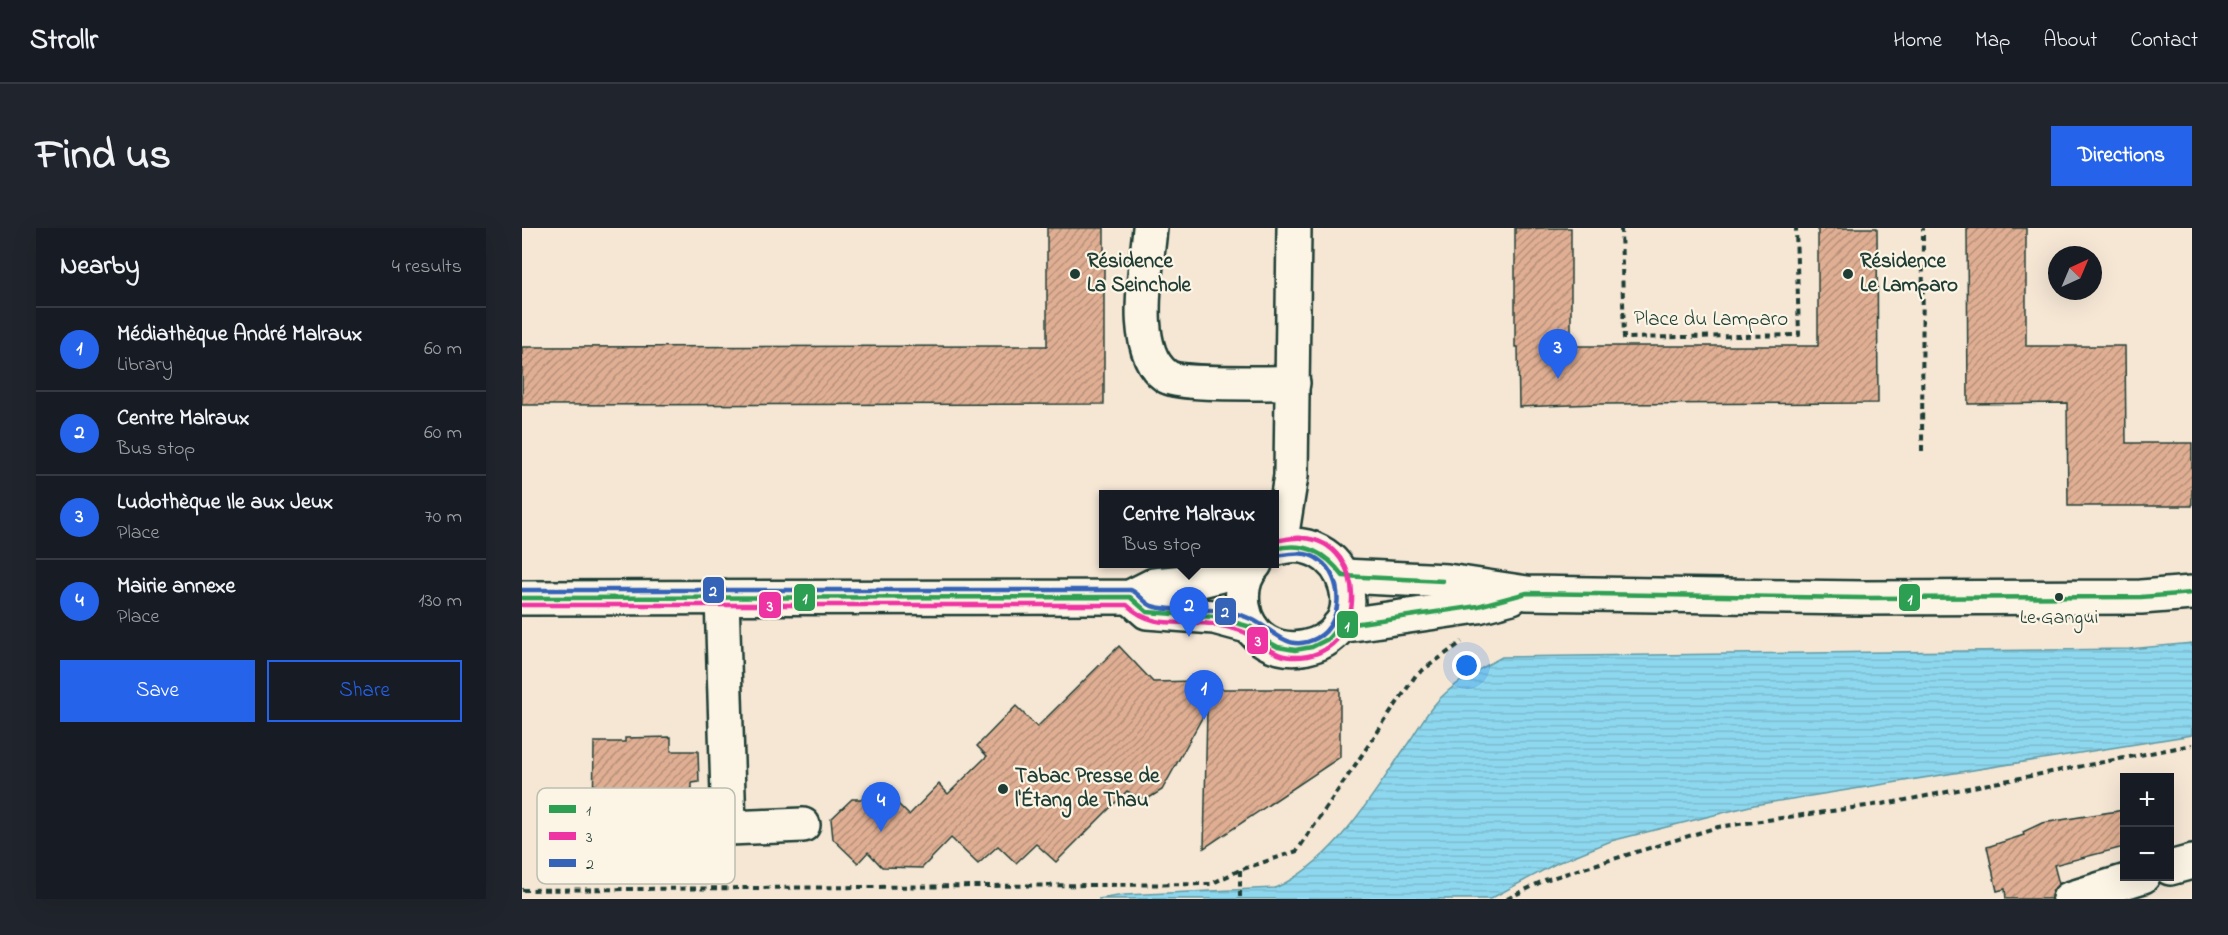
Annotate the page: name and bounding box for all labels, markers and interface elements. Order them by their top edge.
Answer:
text: Strollr [30,21,98,62]
text: Home [1893,26,1942,56]
text: Map [1975,26,2010,56]
text: About [2043,26,2097,56]
text: Contact [2130,26,2198,56]
text: Find us [36,126,171,187]
button: Directions [2051,126,2192,186]
north arrow [2048,246,2102,300]
place label: Résidence La Seinchole [1087,247,1191,301]
place label: Résidence Le Lamparo [1860,247,1958,301]
text: Nearby [60,248,139,286]
text: 4 results [392,253,462,282]
marker: Résidence La Seinchole [1068,267,1082,281]
marker: Résidence Le Lamparo [1841,267,1855,281]
street label: Place du Lamparo [1634,305,1788,335]
text: Médiathèque André Malraux [117,319,362,351]
pin: 3 [1538,330,1578,379]
text: 1 [76,335,83,364]
text: 60 m [424,335,462,364]
text: Library [117,351,173,380]
text: Centre Malraux [117,403,249,435]
text: 2 [75,419,84,448]
text: 60 m [424,419,462,448]
text: Bus stop [117,435,195,464]
text: Ludothèque Ile aux Jeux [117,487,333,519]
popup [1099,490,1279,568]
text: Centre Malraux [1123,499,1255,531]
text: 3 [75,503,84,532]
text: 70 m [425,503,462,532]
text: Place [117,519,159,548]
text: Bus stop [1123,531,1201,560]
text: Mairie annexe [117,571,235,603]
line badge: 2 [702,576,725,604]
text: 2 [708,580,717,604]
line badge: 1 [793,583,816,612]
line badge: 1 [1898,583,1921,612]
text: 4 [75,587,84,616]
text: 130 m [418,587,462,616]
text: 1 [802,587,808,611]
pin: 2 [1170,588,1208,637]
text: 1 [1907,588,1913,612]
line badge: 3 [758,591,782,619]
marker: Le Gangui [2053,591,2065,603]
text: 3 [766,595,774,619]
line badge: 2 [1214,597,1237,626]
text: 2 [1220,601,1229,625]
text: Place [117,603,159,632]
place label: Le Gangui [2020,604,2098,634]
line badge: 1 [1336,610,1359,639]
text: 1 [1344,615,1350,639]
line badge: 3 [1246,626,1269,655]
text: 3 [1254,630,1262,654]
your location [1452,651,1481,680]
button: Save [60,660,255,722]
button: Share [267,660,462,722]
pin: 1 [1184,670,1224,720]
place label: Tabac Presse de l'Étang de Thau [1015,762,1160,818]
map controls [2120,773,2174,881]
button: + [2120,773,2174,827]
pin: 4 [862,782,900,832]
marker: Tabac Presse de l'Étang de Thau [996,782,1010,796]
legend [537,788,735,884]
text: 1 [586,799,591,823]
text: 3 [586,826,593,850]
button: − [2120,827,2174,881]
text: 2 [586,853,594,877]

